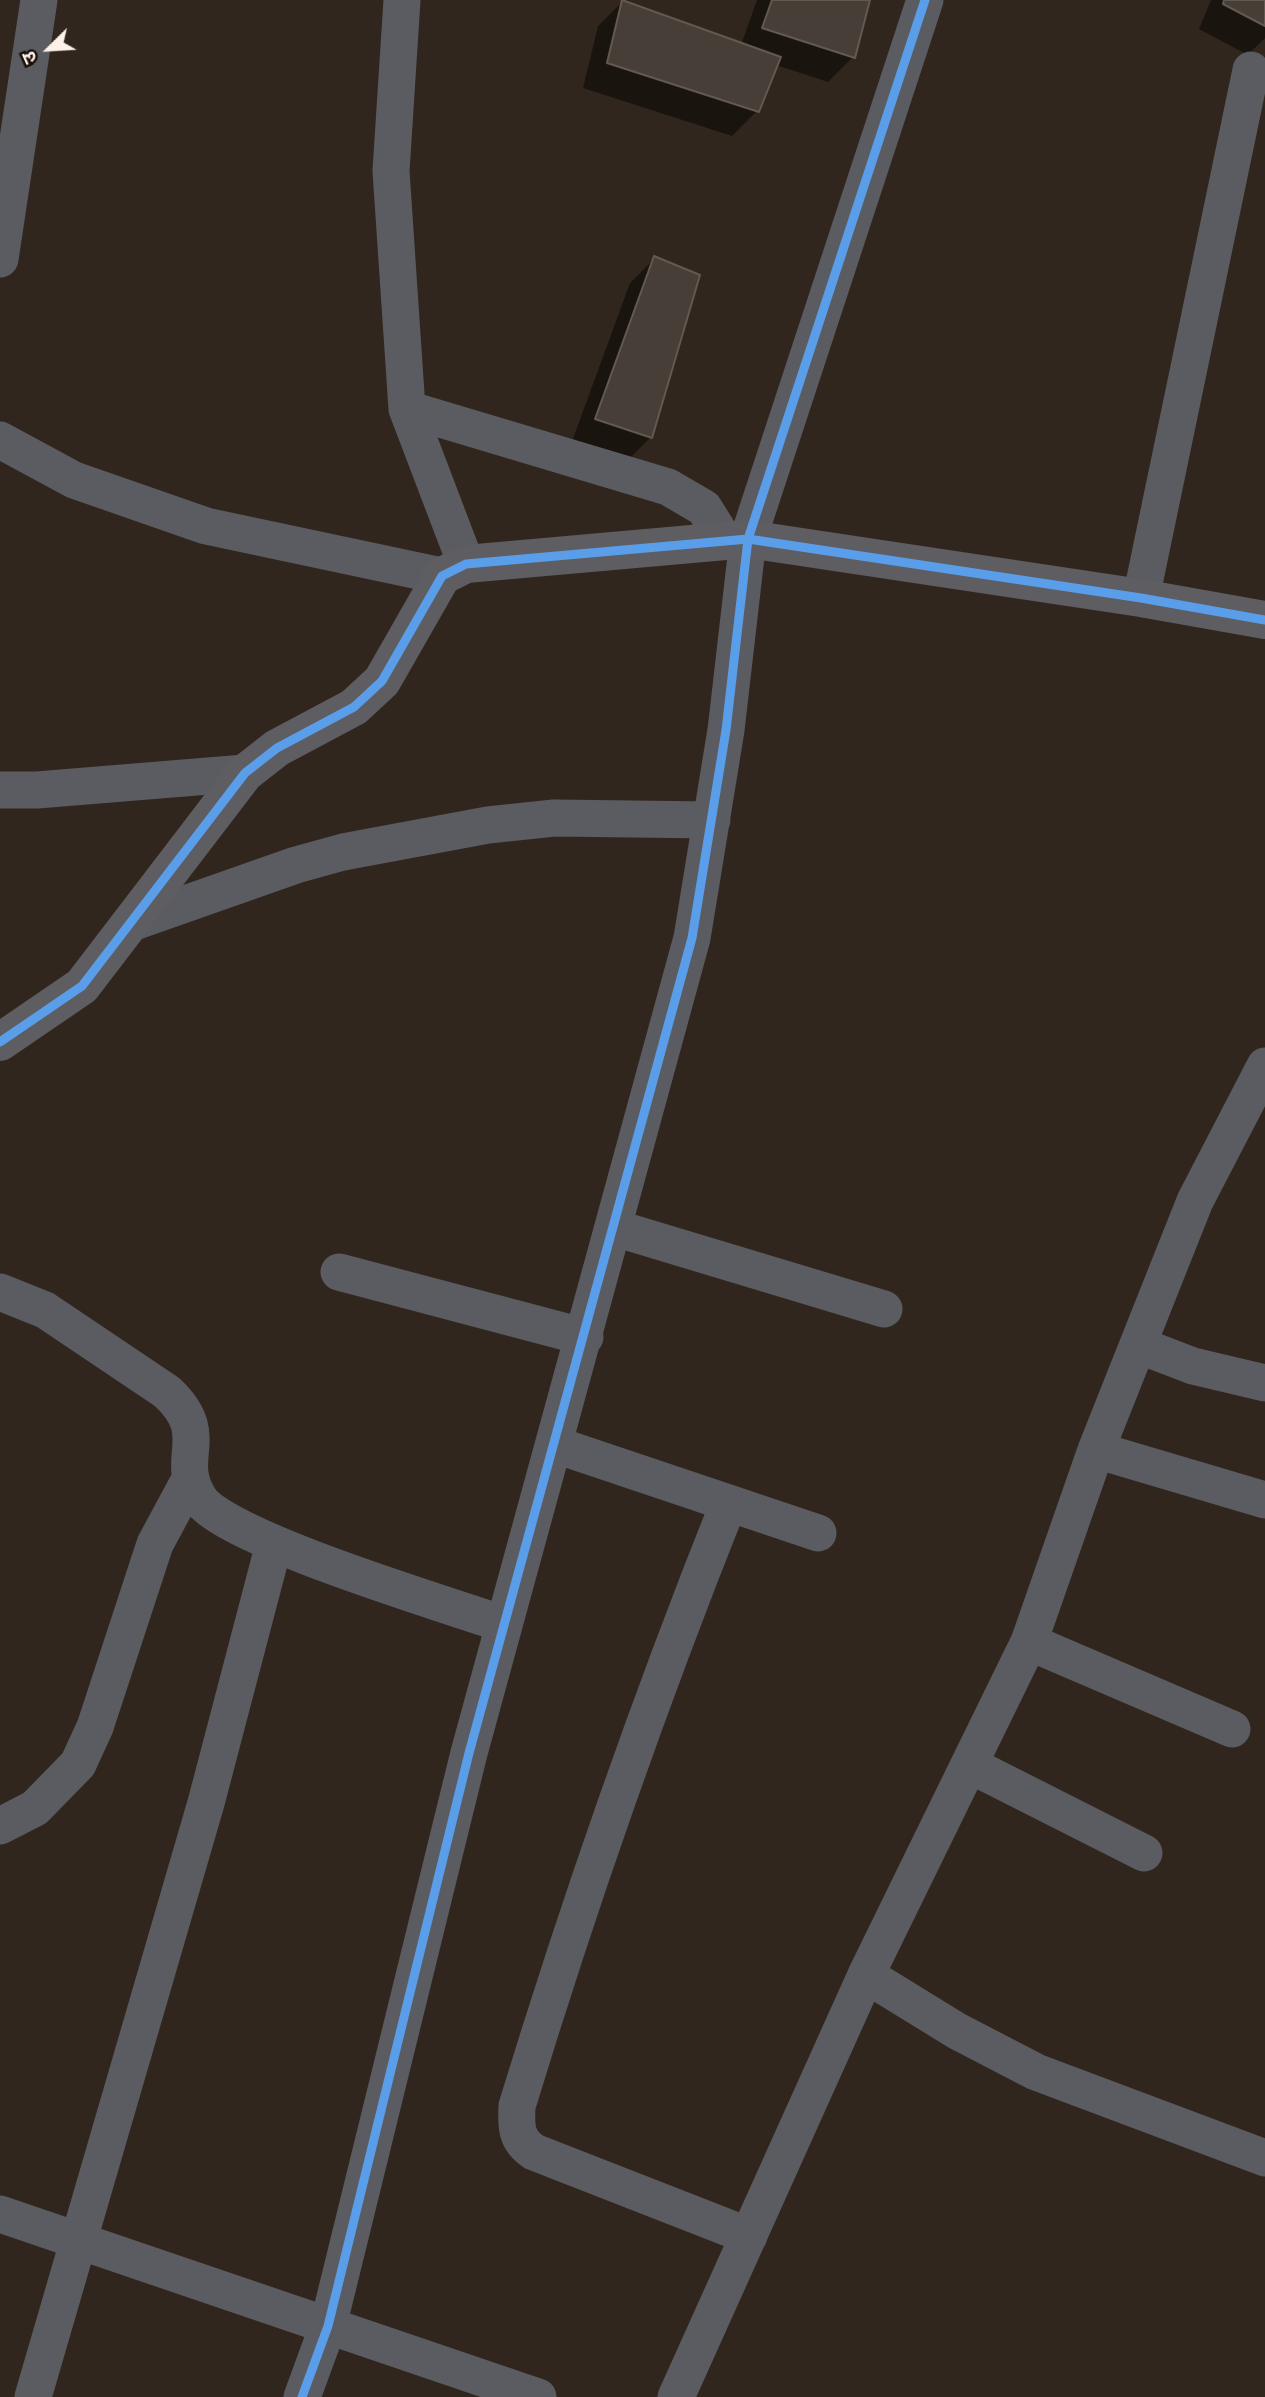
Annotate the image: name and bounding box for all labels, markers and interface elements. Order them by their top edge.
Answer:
north arrow [14,14,84,84]
text: उ [17,48,42,68]

